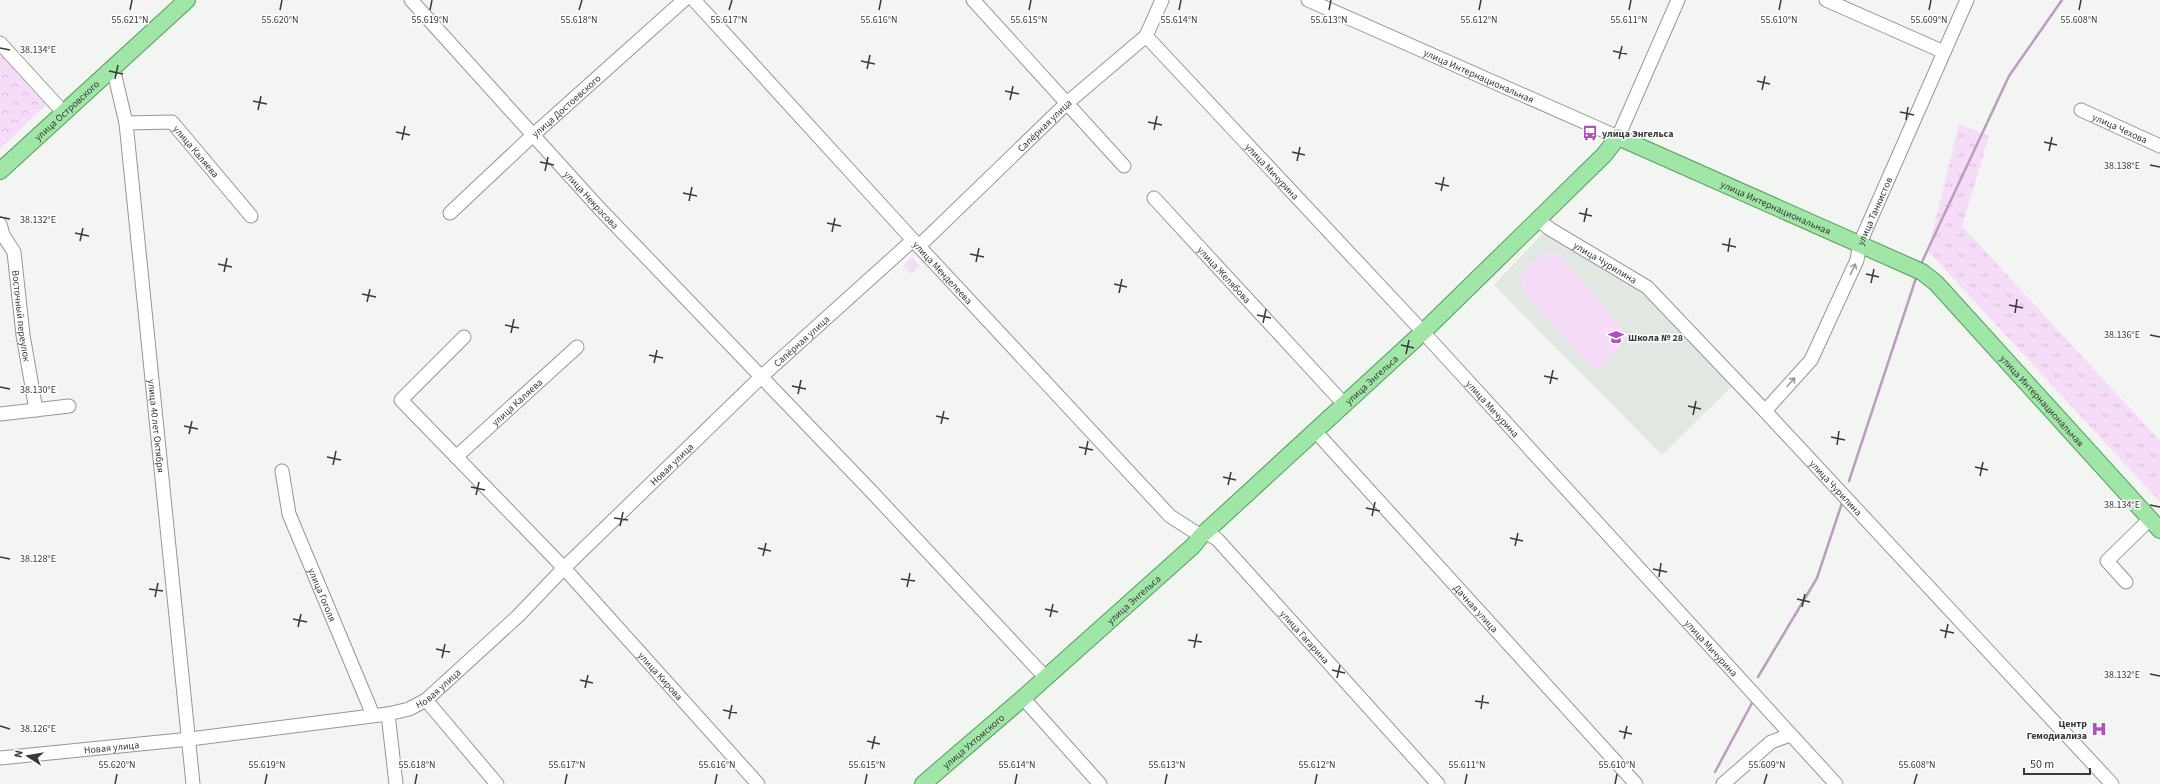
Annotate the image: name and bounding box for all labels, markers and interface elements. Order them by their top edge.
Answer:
text: 55.621°N [111,13,149,27]
text: 55.620°N [261,13,299,27]
text: 55.619°N [411,13,449,27]
text: 55.618°N [560,13,598,27]
text: 55.617°N [710,13,748,27]
text: 55.616°N [860,13,898,27]
text: 55.615°N [1010,13,1048,27]
text: 55.614°N [1160,13,1198,27]
text: 55.613°N [1310,13,1348,27]
text: 55.612°N [1460,13,1498,27]
text: 55.611°N [1610,13,1648,27]
text: 55.610°N [1760,13,1798,27]
text: 55.609°N [1910,13,1948,27]
text: 55.608°N [2060,13,2098,27]
text: 38.134°E [20,43,56,57]
street label: улица Интернациональная [1421,46,1536,107]
street label: улица Достоевского [529,72,604,141]
street label: улица Островского [31,78,103,144]
street label: Сапёрная улица [1014,96,1075,155]
street label: улица Чехова [2090,110,2149,147]
street label: улица Каляева [170,122,222,181]
bus stop icon: улица Энгельса [1581,124,1599,142]
place label: улица Энгельса [1602,127,1673,141]
street label: улица Мичурина [1242,140,1302,203]
text: 38.138°E [2104,159,2140,173]
street label: улица Некрасова [560,168,621,232]
street label: улица Танкистов [1854,175,1896,248]
street label: улица Интернациональная [1718,177,1833,239]
text: 38.132°E [20,213,56,227]
street label: улица Менделеева [909,238,975,308]
street label: улица Чурилина [1571,239,1639,287]
street label: улица Желябова [1194,244,1254,307]
one-way arrow [1850,263,1857,275]
street label: Восточный переулок [8,269,34,363]
street label: Сапёрная улица [771,313,833,370]
school or university icon: Школа № 28 [1607,328,1625,346]
text: 38.136°E [2104,328,2140,342]
place label: Школа № 28 [1628,331,1683,345]
street label: улица Энгельса [1342,352,1402,408]
street label: улица Интернациональная [1996,352,2087,450]
street label: улица Каляева [489,376,546,430]
one-way arrow [1787,377,1796,387]
street label: улица Мичурина [1462,378,1522,441]
street label: улица 40 лет Октября [144,379,167,473]
text: 38.130°E [20,383,56,397]
street label: Новая улица [647,440,697,489]
street label: улица Чурилина [1806,457,1865,519]
text: 38.134°E [2104,498,2140,512]
text: 38.128°E [20,552,56,566]
street label: улица Гоголя [304,566,339,624]
street label: улица Энгельса [1104,572,1164,628]
street label: Дачная улица [1450,582,1501,636]
street label: улица Гагарина [1276,607,1332,667]
street label: улица Мичурина [1681,617,1740,680]
street label: улица Кирова [634,649,686,704]
street label: Новая улица [413,666,464,712]
text: 38.132°E [2104,668,2140,682]
street label: улица Ухтомского [940,711,1008,772]
place label: Центр Гемодиализа [2027,717,2087,743]
hospital icon: Центр Гемодиализа [2090,720,2108,738]
text: 38.126°E [20,722,56,736]
north arrow [8,736,48,776]
street label: Новая улица [83,738,140,758]
text: N [11,749,27,759]
scale bar [2024,750,2090,776]
text: 50 m [2030,756,2054,773]
text: 55.620°N [98,758,136,772]
text: 55.619°N [248,758,286,772]
text: 55.618°N [398,758,436,772]
text: 55.617°N [548,758,586,772]
text: 55.616°N [698,758,736,772]
text: 55.615°N [848,758,886,772]
text: 55.614°N [998,758,1036,772]
text: 55.613°N [1148,758,1186,772]
text: 55.612°N [1298,758,1336,772]
text: 55.611°N [1448,758,1486,772]
text: 55.610°N [1598,758,1636,772]
text: 55.609°N [1748,758,1786,772]
text: 55.608°N [1898,758,1936,772]

